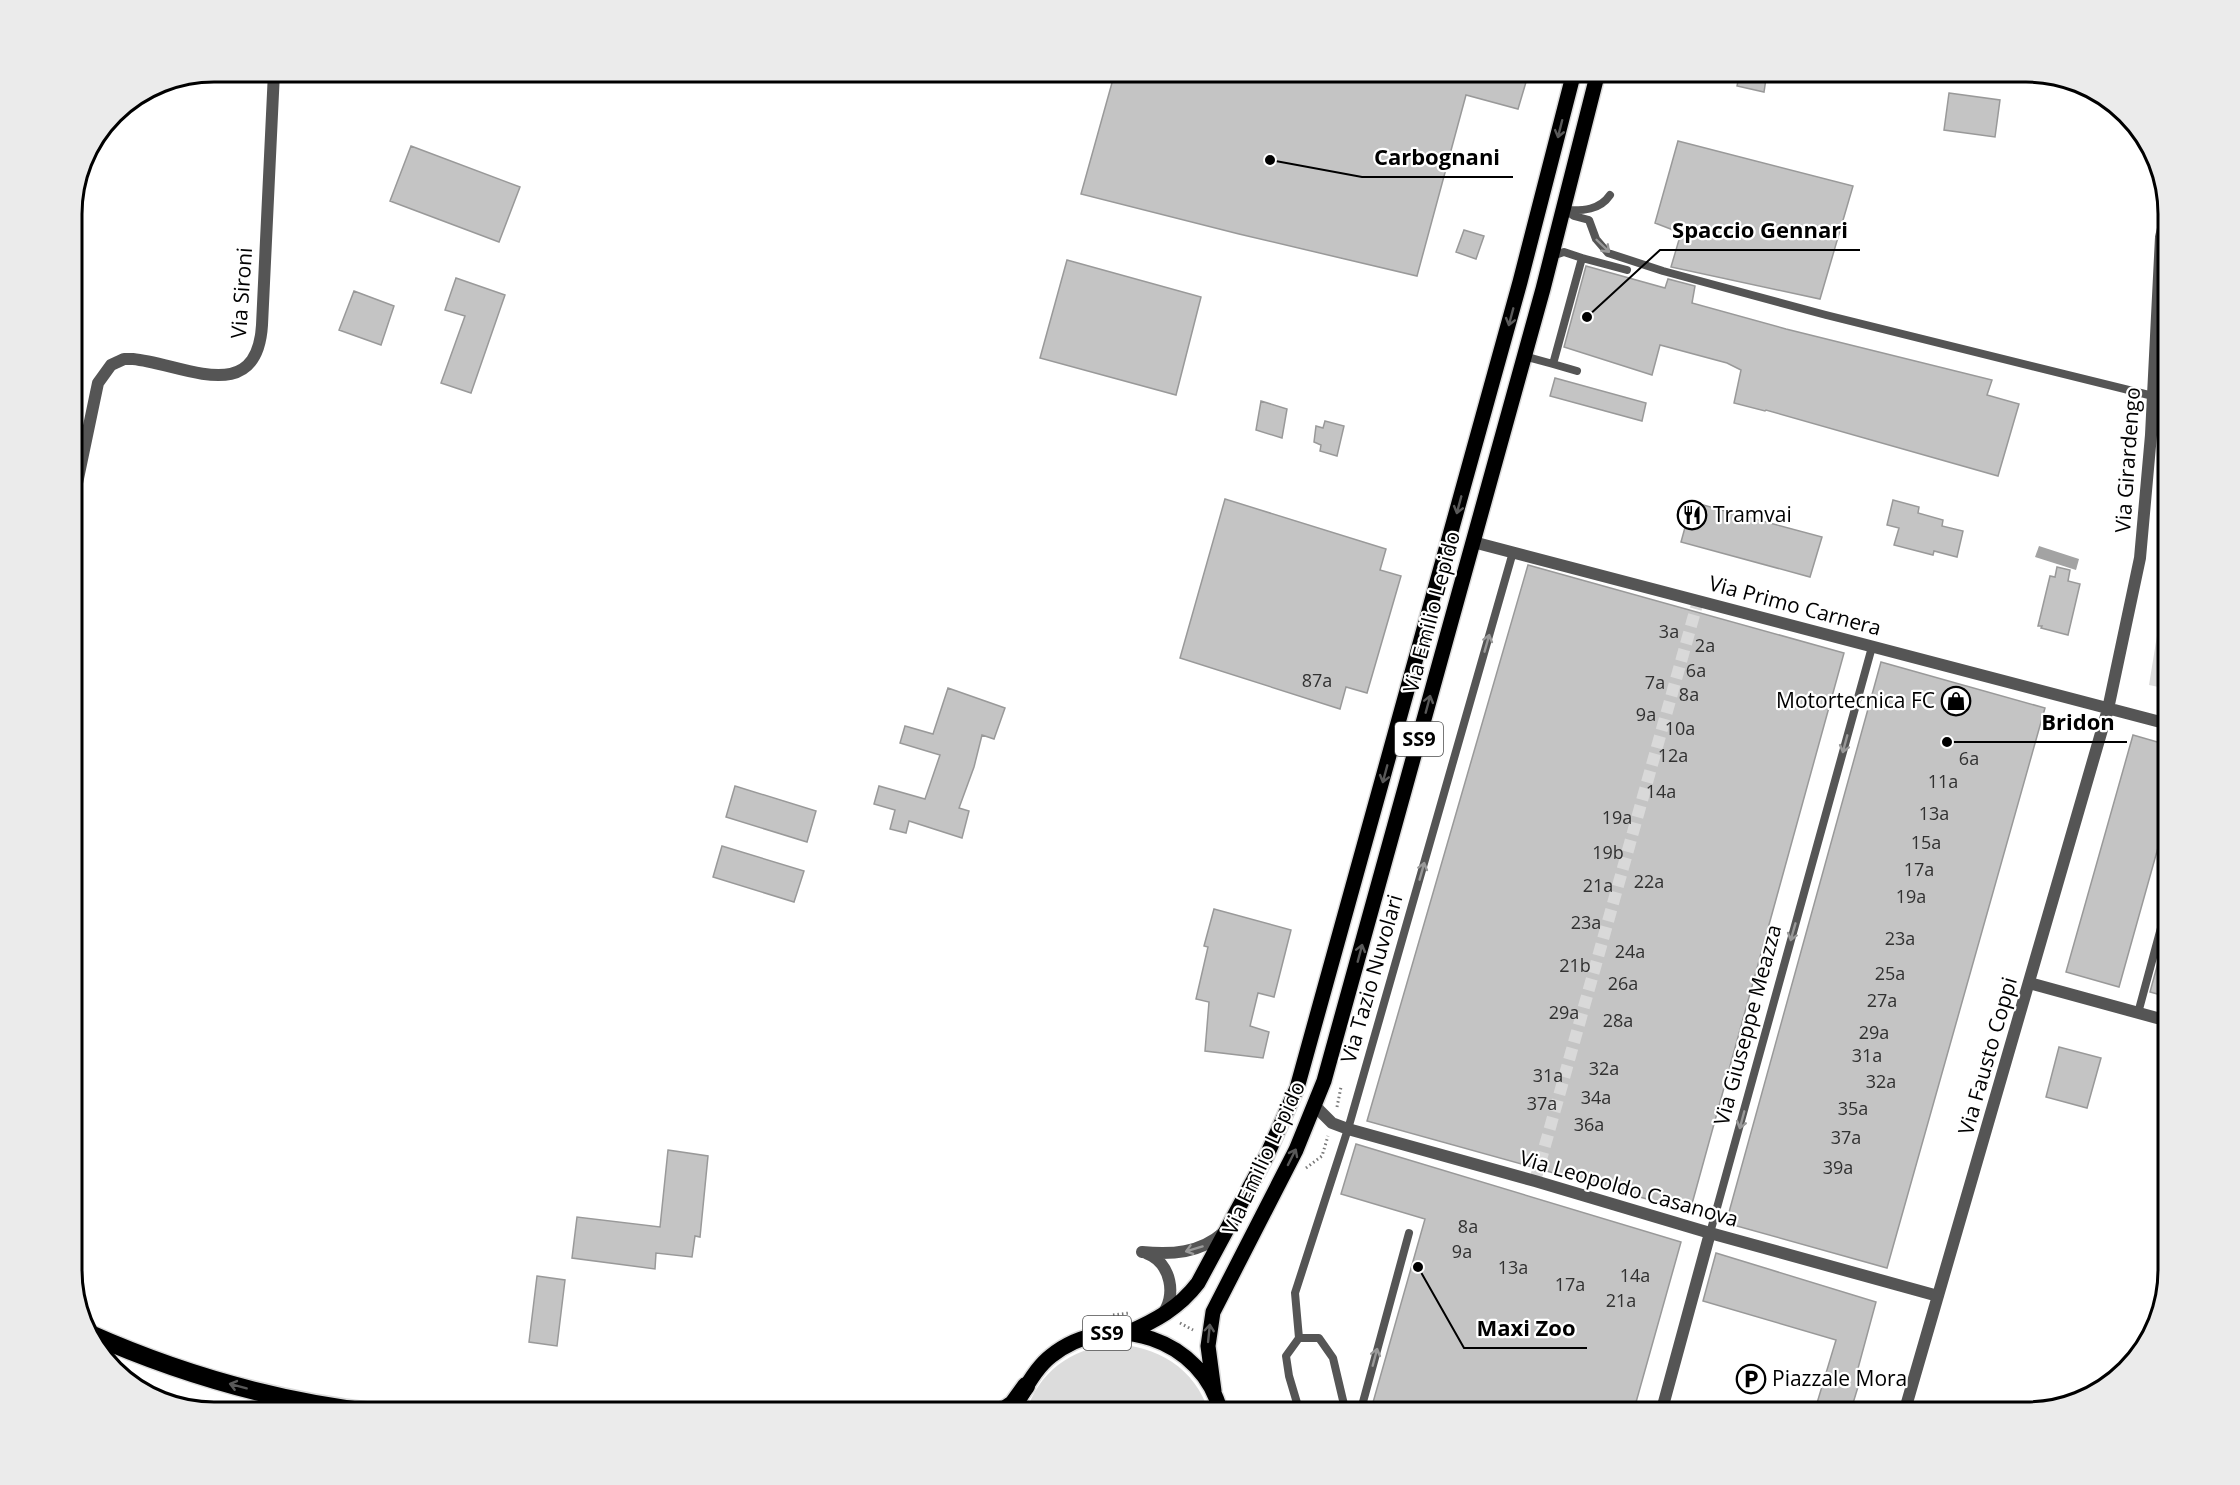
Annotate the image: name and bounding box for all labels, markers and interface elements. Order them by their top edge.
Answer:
one-way arrow [1554,119,1565,138]
callout: Carbognani [1362,137,1513,177]
text: Carbognani [1374,141,1500,171]
callout: Spaccio Gennari [1660,210,1860,250]
text: Spaccio Gennari [1672,214,1848,244]
one-way arrow [1596,239,1611,253]
street label: Via Sironi [224,246,258,339]
one-way arrow [1505,308,1516,327]
street label: Via Girardengo [2108,386,2146,534]
one-way arrow [1453,495,1464,514]
restaurant icon: Tramvai [1676,499,1708,531]
place label: Tramvai [1713,500,1792,528]
street label: Via Emilio Lepido [1396,528,1466,696]
street label: Via Primo Carnera [1706,569,1885,642]
house number: 3a [1659,619,1679,643]
house number: 2a [1695,633,1715,657]
one-way arrow [1482,634,1493,653]
house number: 6a [1686,658,1706,682]
house number: 87a [1302,668,1332,692]
house number: 7a [1645,670,1665,694]
house number: 8a [1679,682,1699,706]
shop icon: Motortecnica FC [1940,685,1972,717]
place label: Motortecnica FC [1776,686,1935,714]
one-way arrow [1423,695,1434,714]
house number: 9a [1636,702,1656,726]
callout: Bridon [2030,702,2127,742]
text: Bridon [2041,706,2115,736]
house number: 10a [1665,716,1695,740]
road number: SS9 [1395,722,1443,756]
one-way arrow [1839,734,1850,753]
house number: 12a [1658,743,1688,767]
house number: 6a [1959,746,1979,770]
one-way arrow [1378,764,1390,783]
house number: 11a [1928,769,1958,793]
house number: 14a [1646,779,1676,803]
house number: 13a [1919,801,1949,825]
house number: 19a [1602,805,1632,829]
house number: 15a [1911,830,1941,854]
house number: 19b [1592,840,1624,864]
house number: 17a [1904,857,1934,881]
one-way arrow [1417,862,1428,881]
house number: 22a [1634,869,1664,893]
house number: 21a [1583,873,1613,897]
house number: 19a [1896,884,1926,908]
street label: Via Tazio Nuvolari [1334,891,1408,1066]
house number: 23a [1571,910,1601,934]
street label: Via Giuseppe Meazza [1707,921,1787,1128]
one-way arrow [1787,922,1799,941]
house number: 23a [1885,926,1915,950]
house number: 24a [1615,939,1645,963]
one-way arrow [1354,944,1366,963]
house number: 21b [1559,953,1591,977]
house number: 25a [1875,961,1905,985]
house number: 26a [1608,971,1638,995]
street label: Via Fausto Coppi [1951,974,2023,1138]
house number: 27a [1867,988,1897,1012]
house number: 29a [1549,1000,1579,1024]
house number: 28a [1603,1008,1633,1032]
house number: 29a [1859,1020,1889,1044]
house number: 31a [1852,1043,1882,1067]
house number: 32a [1589,1056,1619,1080]
house number: 31a [1533,1063,1563,1087]
house number: 32a [1866,1069,1896,1093]
street label: Via Emilio Lepido [1215,1076,1311,1239]
house number: 34a [1581,1085,1611,1109]
house number: 37a [1527,1091,1557,1115]
house number: 35a [1838,1096,1868,1120]
one-way arrow [1735,1110,1747,1129]
house number: 36a [1574,1112,1604,1136]
house number: 37a [1831,1125,1861,1149]
street label: Via Leopoldo Casanova [1517,1143,1742,1233]
one-way arrow [1287,1149,1298,1167]
house number: 39a [1823,1155,1853,1179]
house number: 8a [1458,1214,1478,1238]
house number: 9a [1452,1239,1472,1263]
one-way arrow [1185,1244,1204,1255]
house number: 13a [1498,1255,1528,1279]
house number: 14a [1620,1263,1650,1287]
house number: 17a [1555,1272,1585,1296]
house number: 21a [1606,1288,1636,1312]
callout: Maxi Zoo [1464,1308,1587,1348]
text: Maxi Zoo [1476,1312,1576,1342]
road number: SS9 [1083,1316,1131,1350]
one-way arrow [1204,1323,1215,1343]
one-way arrow [1370,1347,1381,1366]
parking icon: Piazzale Mora [1735,1363,1767,1395]
place label: Piazzale Mora [1772,1364,1907,1392]
one-way arrow [229,1380,248,1392]

